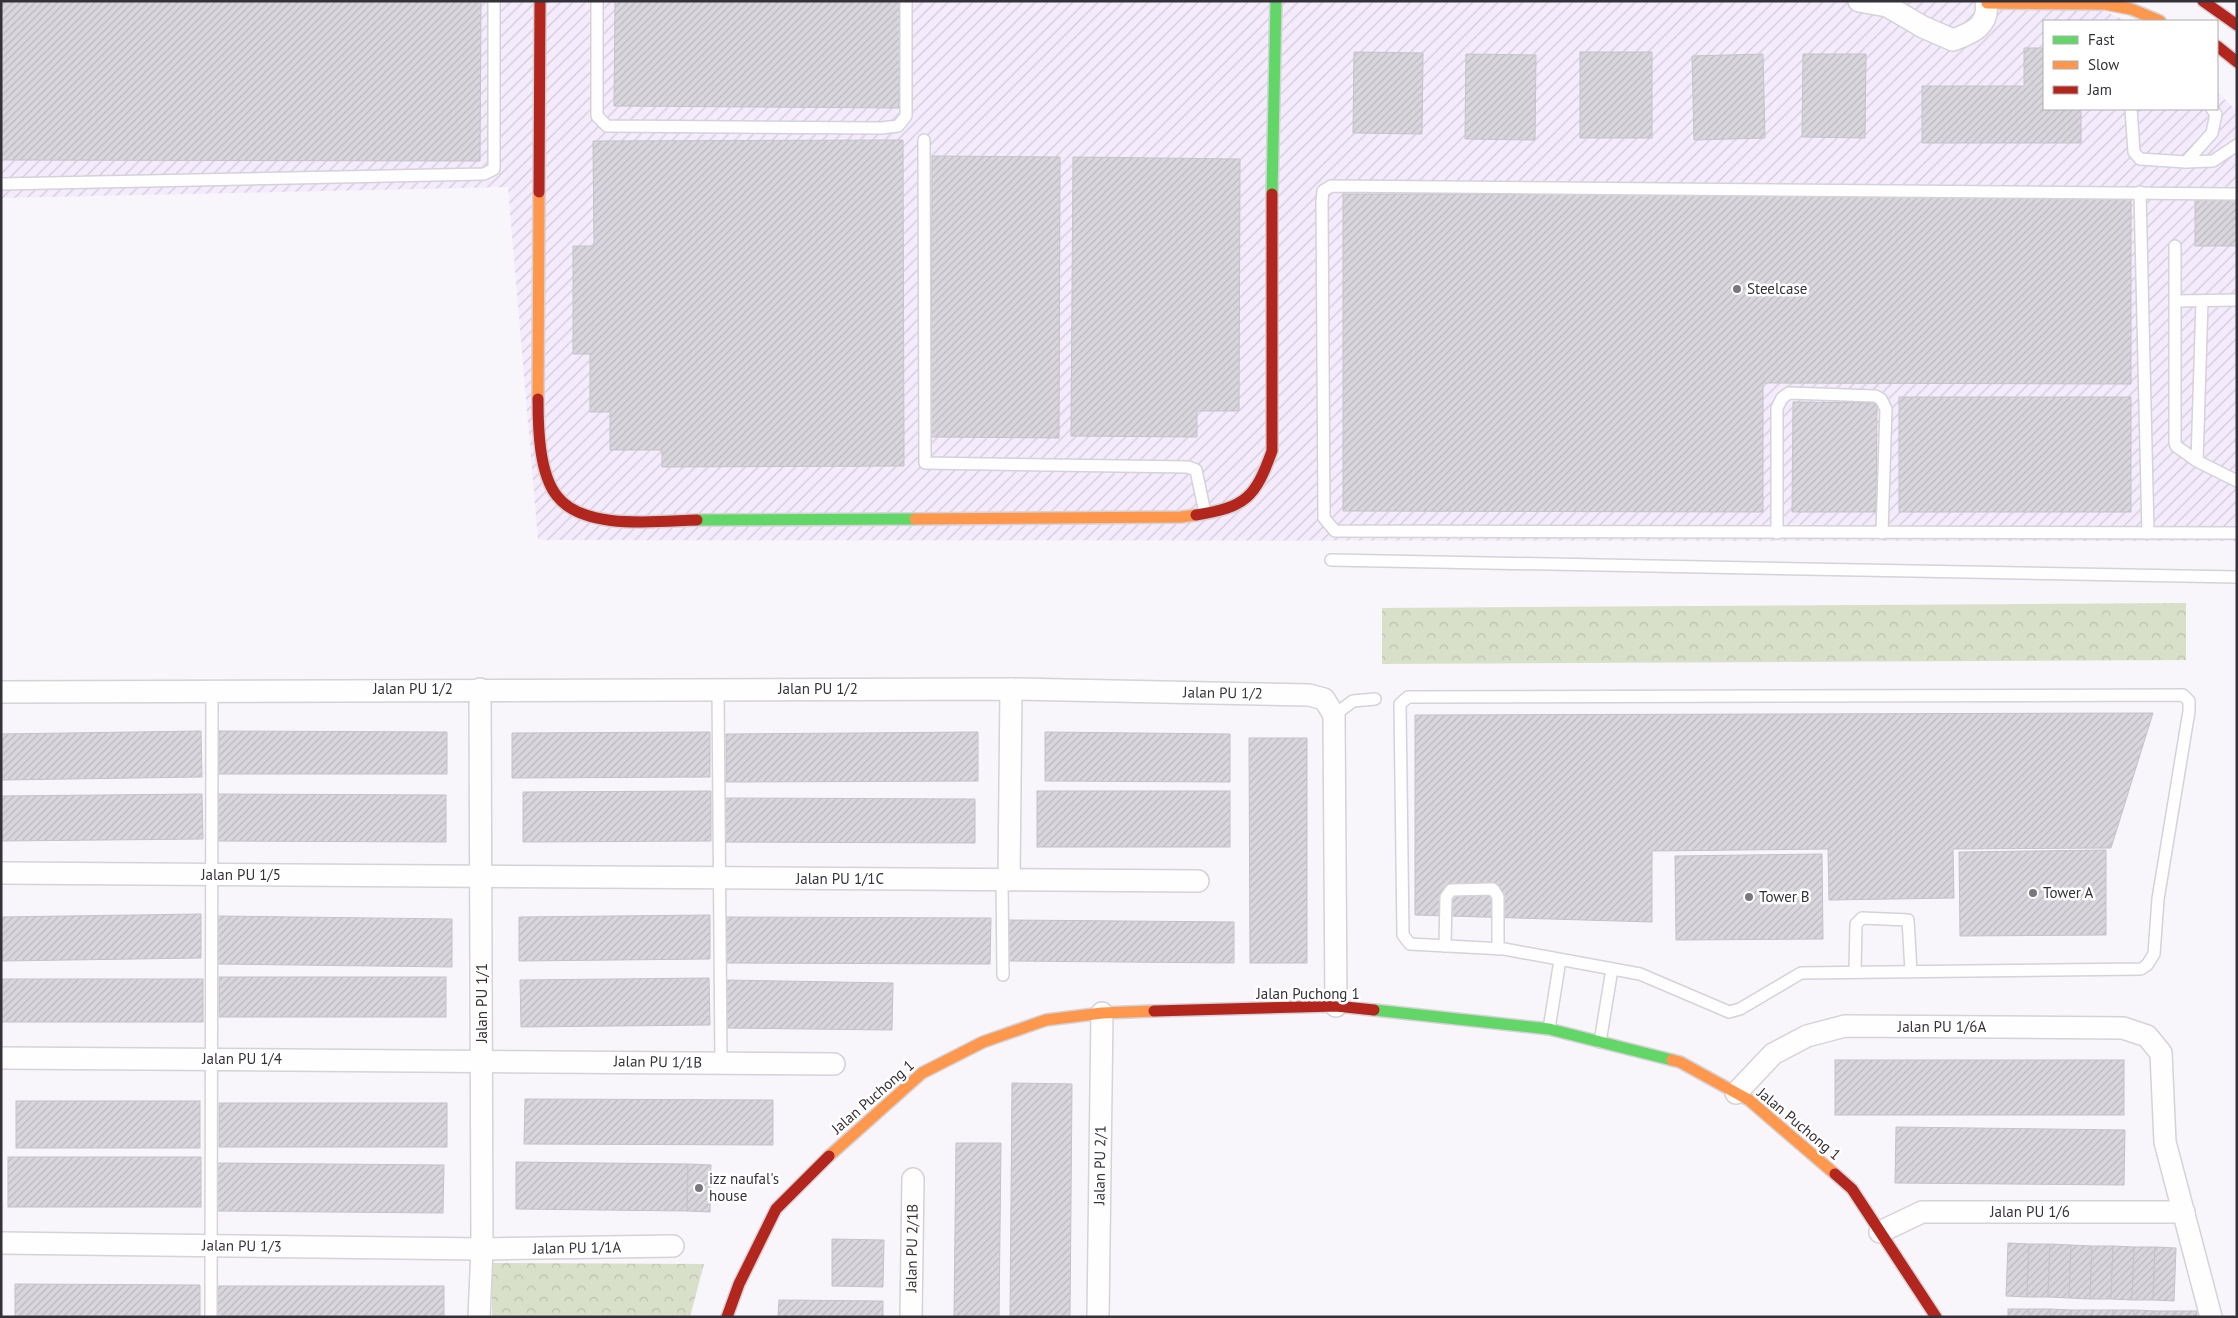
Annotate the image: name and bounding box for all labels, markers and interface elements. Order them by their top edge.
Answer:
legend [2043,20,2218,110]
text: Fast [2088,30,2115,49]
text: Slow [2088,55,2119,74]
text: Jam [2087,80,2112,99]
place label: Steelcase [1747,279,1807,298]
marker: Steelcase [1731,283,1743,295]
street label: Jalan PU 1/2 [372,679,453,698]
street label: Jalan PU 1/2 [777,679,858,698]
street label: Jalan PU 1/2 [1182,682,1263,703]
street label: Jalan PU 1/5 [200,865,281,884]
street label: Jalan PU 1/1C [795,869,884,888]
place label: Tower A [2043,883,2093,902]
place label: Tower B [1759,887,1810,906]
marker: Tower A [2027,887,2039,899]
marker: Tower B [1743,891,1755,903]
street label: Jalan PU 1/1 [472,963,491,1044]
street label: Jalan Puchong 1 [1255,984,1360,1003]
street label: Jalan PU 1/6A [1897,1017,1986,1036]
street label: Jalan PU 1/4 [201,1049,282,1068]
street label: Jalan PU 1/1B [613,1051,702,1072]
street label: Jalan Puchong 1 [827,1056,918,1138]
street label: Jalan Puchong 1 [1753,1083,1845,1164]
street label: Jalan PU 2/1 [1089,1125,1110,1206]
place label: izz naufal's house [709,1169,779,1205]
marker: izz naufal's house [693,1182,705,1194]
street label: Jalan PU 1/6 [1989,1202,2070,1221]
street label: Jalan PU 2/1B [901,1204,922,1293]
street label: Jalan PU 1/3 [201,1235,282,1256]
street label: Jalan PU 1/1A [532,1237,622,1258]

